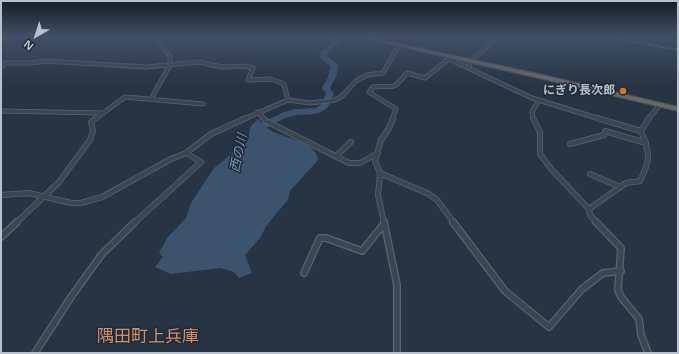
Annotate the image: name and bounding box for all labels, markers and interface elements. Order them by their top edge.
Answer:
north arrow [16,16,56,56]
text: N [20,37,36,54]
place label: にぎり長次郎 [543,84,615,98]
marker: にぎり長次郎 [618,86,628,96]
water label: 西の川 [227,132,251,174]
district label: 隅田町上兵庫 [97,327,199,347]

